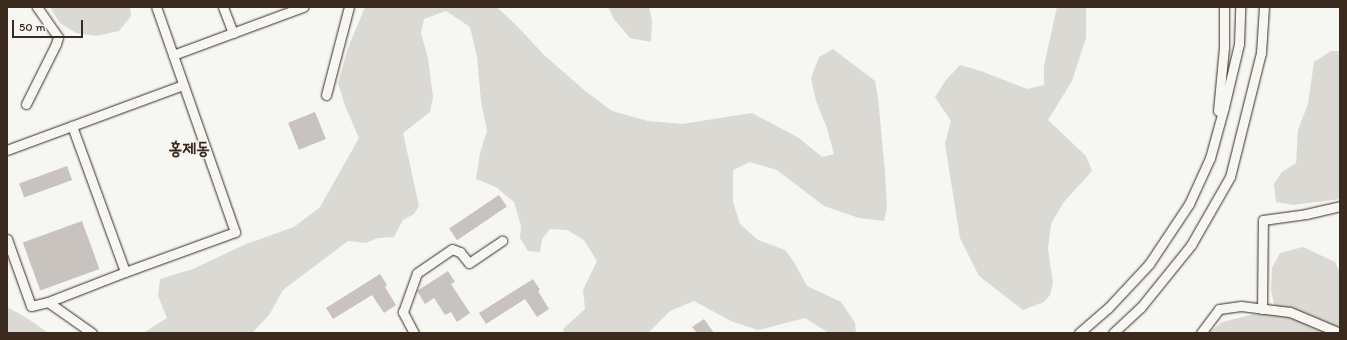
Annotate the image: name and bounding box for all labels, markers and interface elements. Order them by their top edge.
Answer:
scale bar [14,12,85,38]
text: 50 m [19,20,45,34]
district label: 홍제동 [168,139,210,159]

